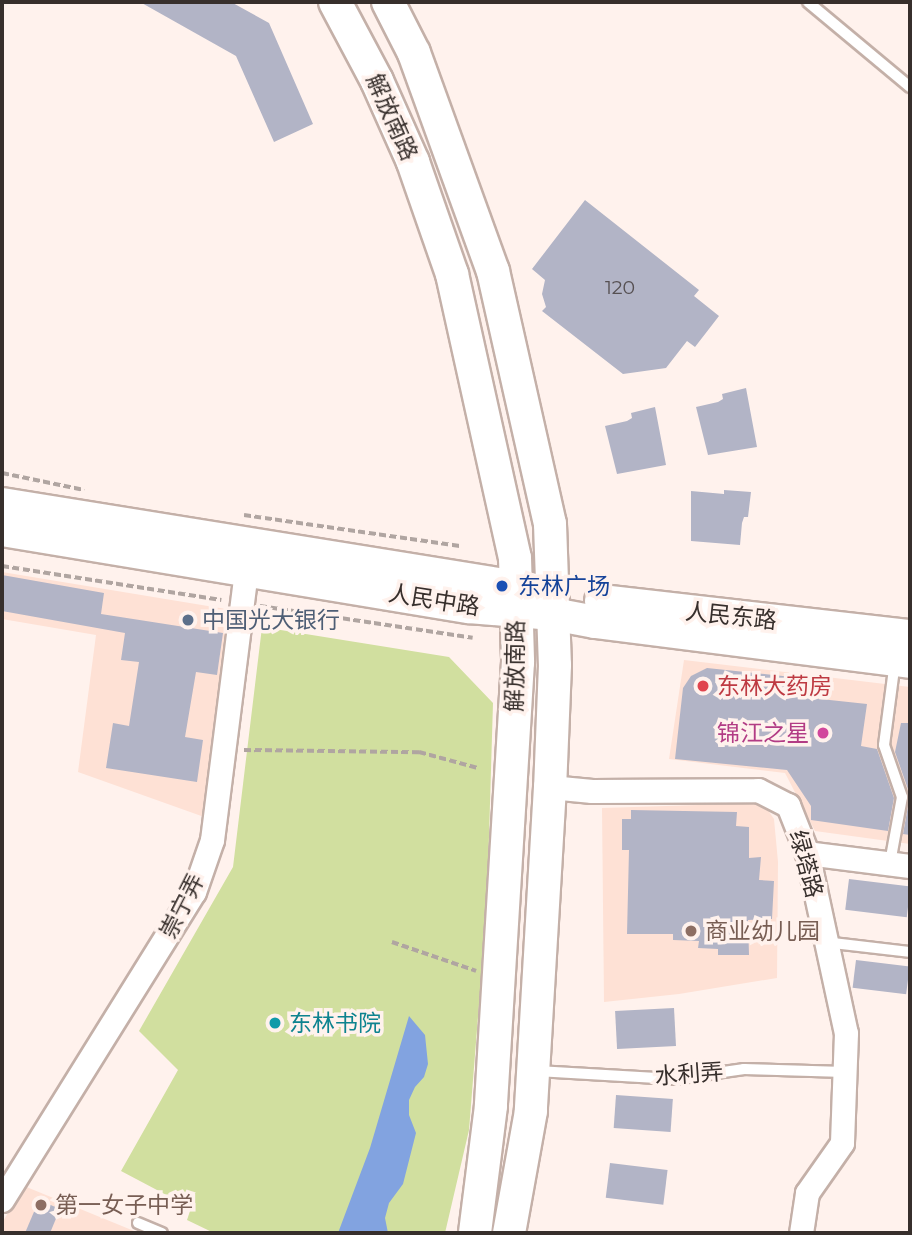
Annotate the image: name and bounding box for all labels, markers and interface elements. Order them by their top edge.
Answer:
street label: 解放南路 [361,69,423,165]
house number: 120 [605,277,635,299]
place label: 东林广场 [518,572,610,600]
marker: 东林广场 [492,576,512,596]
street label: 人民中路 [386,579,482,621]
street label: 人民东路 [684,597,778,635]
place label: 中国光大银行 [202,606,340,634]
marker: 中国光大银行 [180,612,196,628]
street label: 解放南路 [500,620,530,712]
place label: 东林大药房 [717,672,832,700]
marker: 东林大药房 [695,678,711,694]
place label: 锦江之星 [717,719,809,747]
marker: 锦江之星 [815,725,831,741]
street label: 绿塔路 [784,827,828,901]
street label: 崇宁弄 [154,869,210,943]
place label: 商业幼儿园 [705,917,820,945]
marker: 商业幼儿园 [683,923,699,939]
place label: 东林书院 [289,1009,381,1037]
marker: 东林书院 [267,1015,283,1031]
street label: 水利弄 [654,1058,724,1090]
place label: 第一女子中学 [55,1191,193,1219]
marker: 第一女子中学 [33,1197,49,1213]

